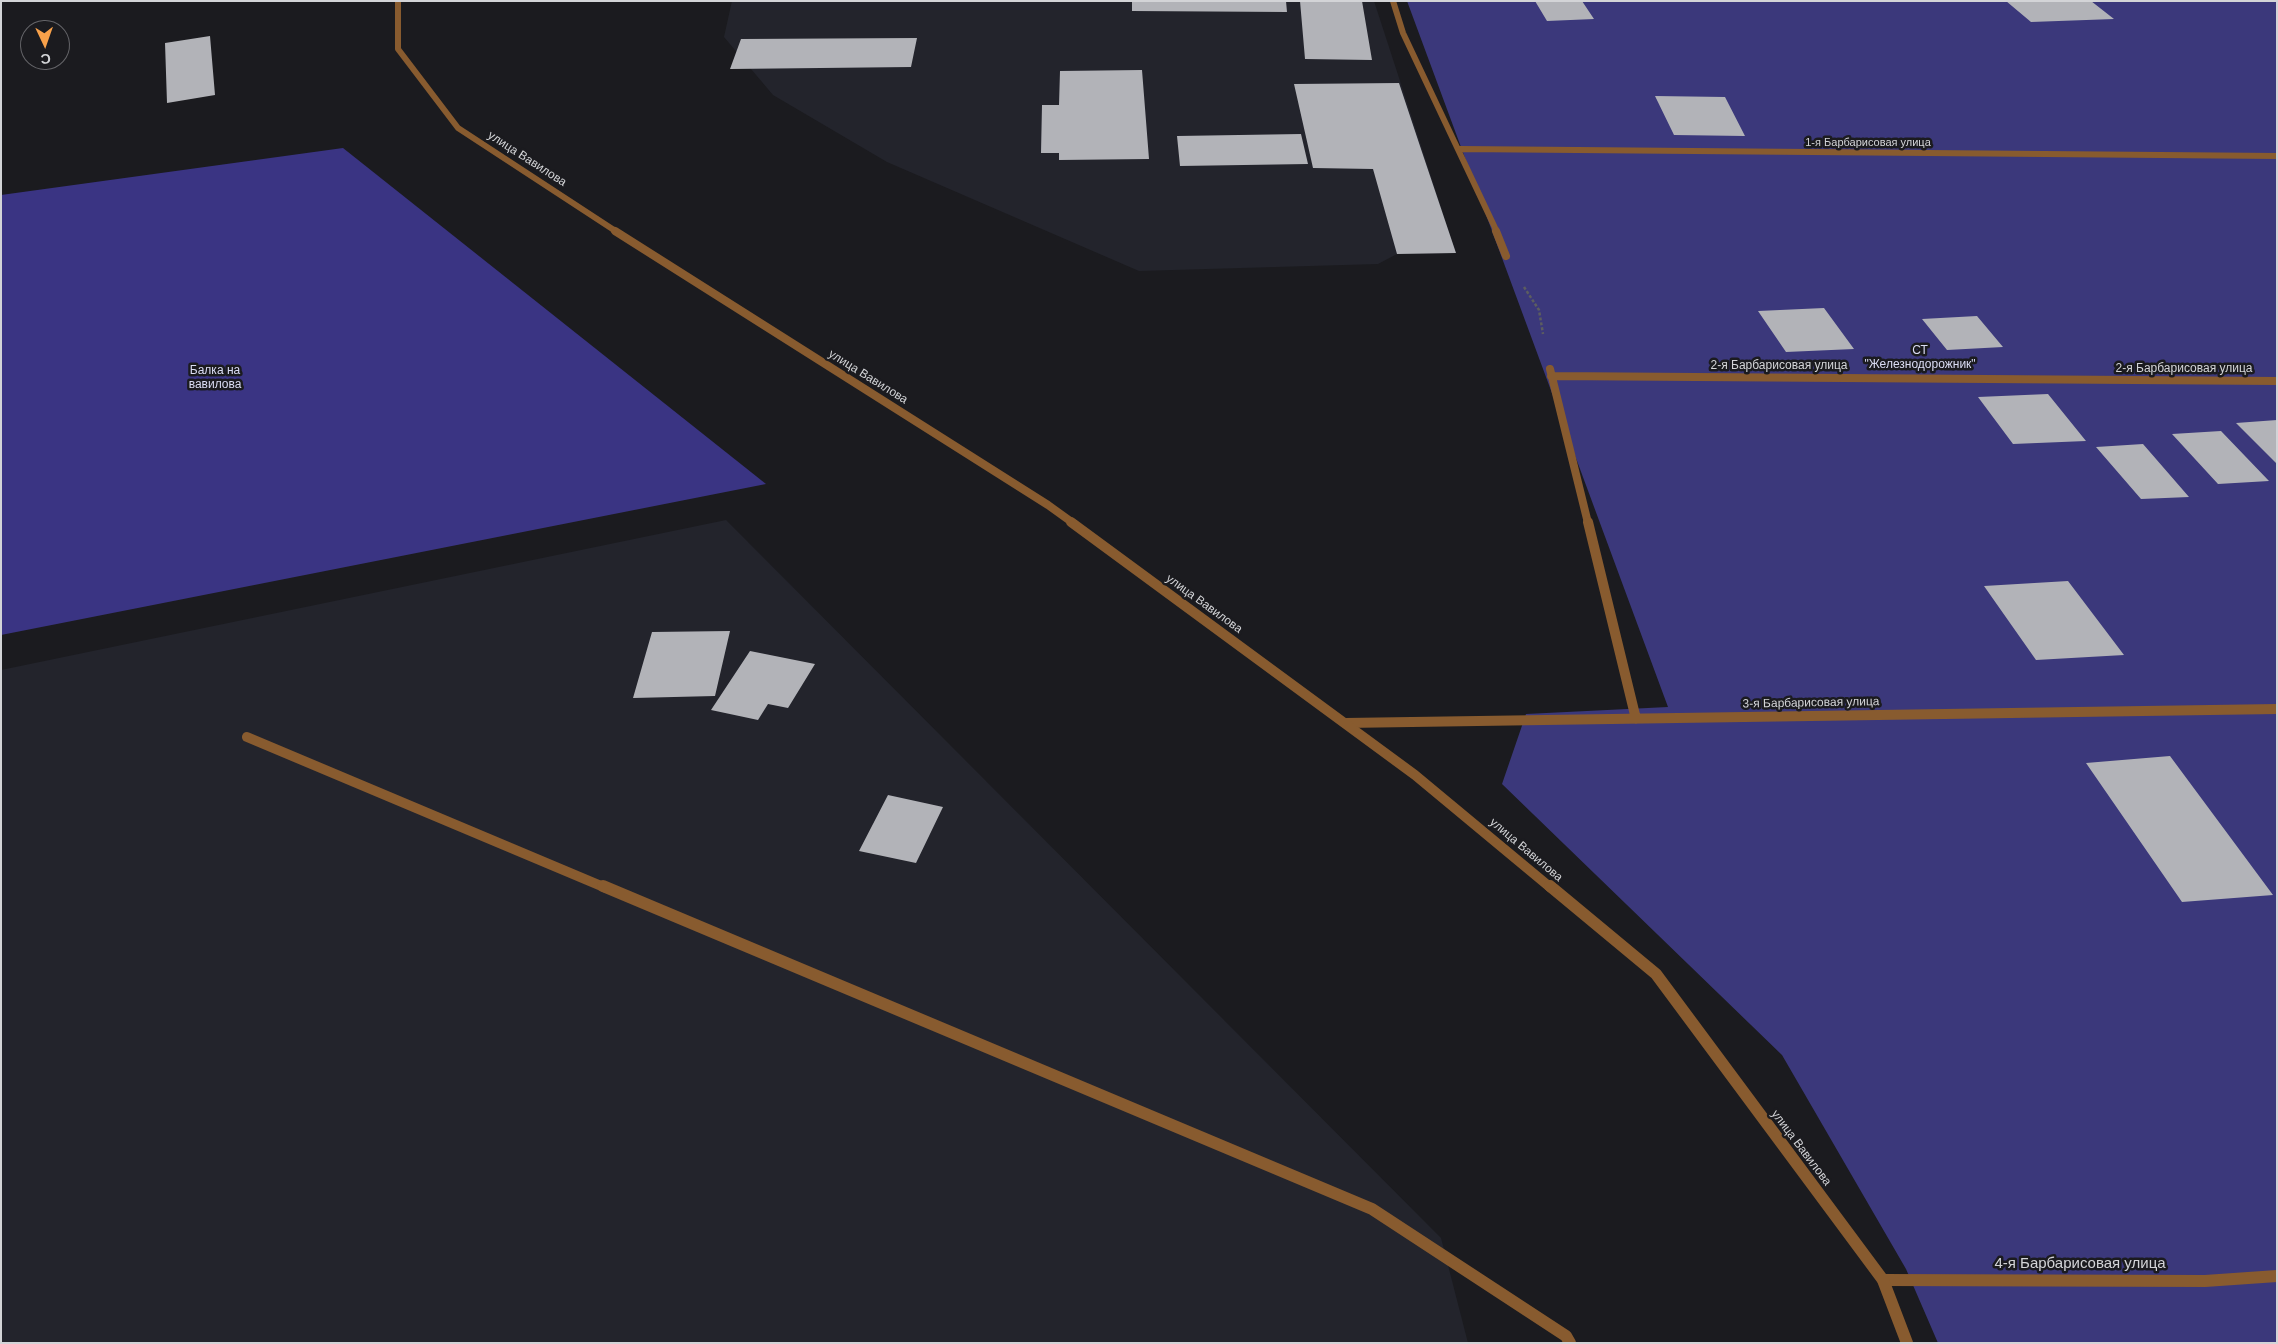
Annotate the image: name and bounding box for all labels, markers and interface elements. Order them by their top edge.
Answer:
north arrow [20,20,70,70]
text: С [40,51,51,67]
street label: улица Вавилова [485,128,569,190]
street label: 1-я Барбарисовая улица [1805,136,1931,150]
park label: СТ "Железнодорожник" [1864,344,1976,372]
street label: улица Вавилова [826,347,910,407]
street label: 2-я Барбарисовая улица [1711,359,1847,373]
street label: 2-я Барбарисовая улица [2116,362,2252,376]
park label: Балка на вавилова [189,364,241,392]
street label: улица Вавилова [1163,571,1245,637]
street label: 3-я Барбарисовая улица [1742,695,1880,711]
street label: улица Вавилова [1487,815,1565,885]
street label: улица Вавилова [1768,1107,1834,1189]
street label: 4-я Барбарисовая улица [1994,1255,2166,1273]

